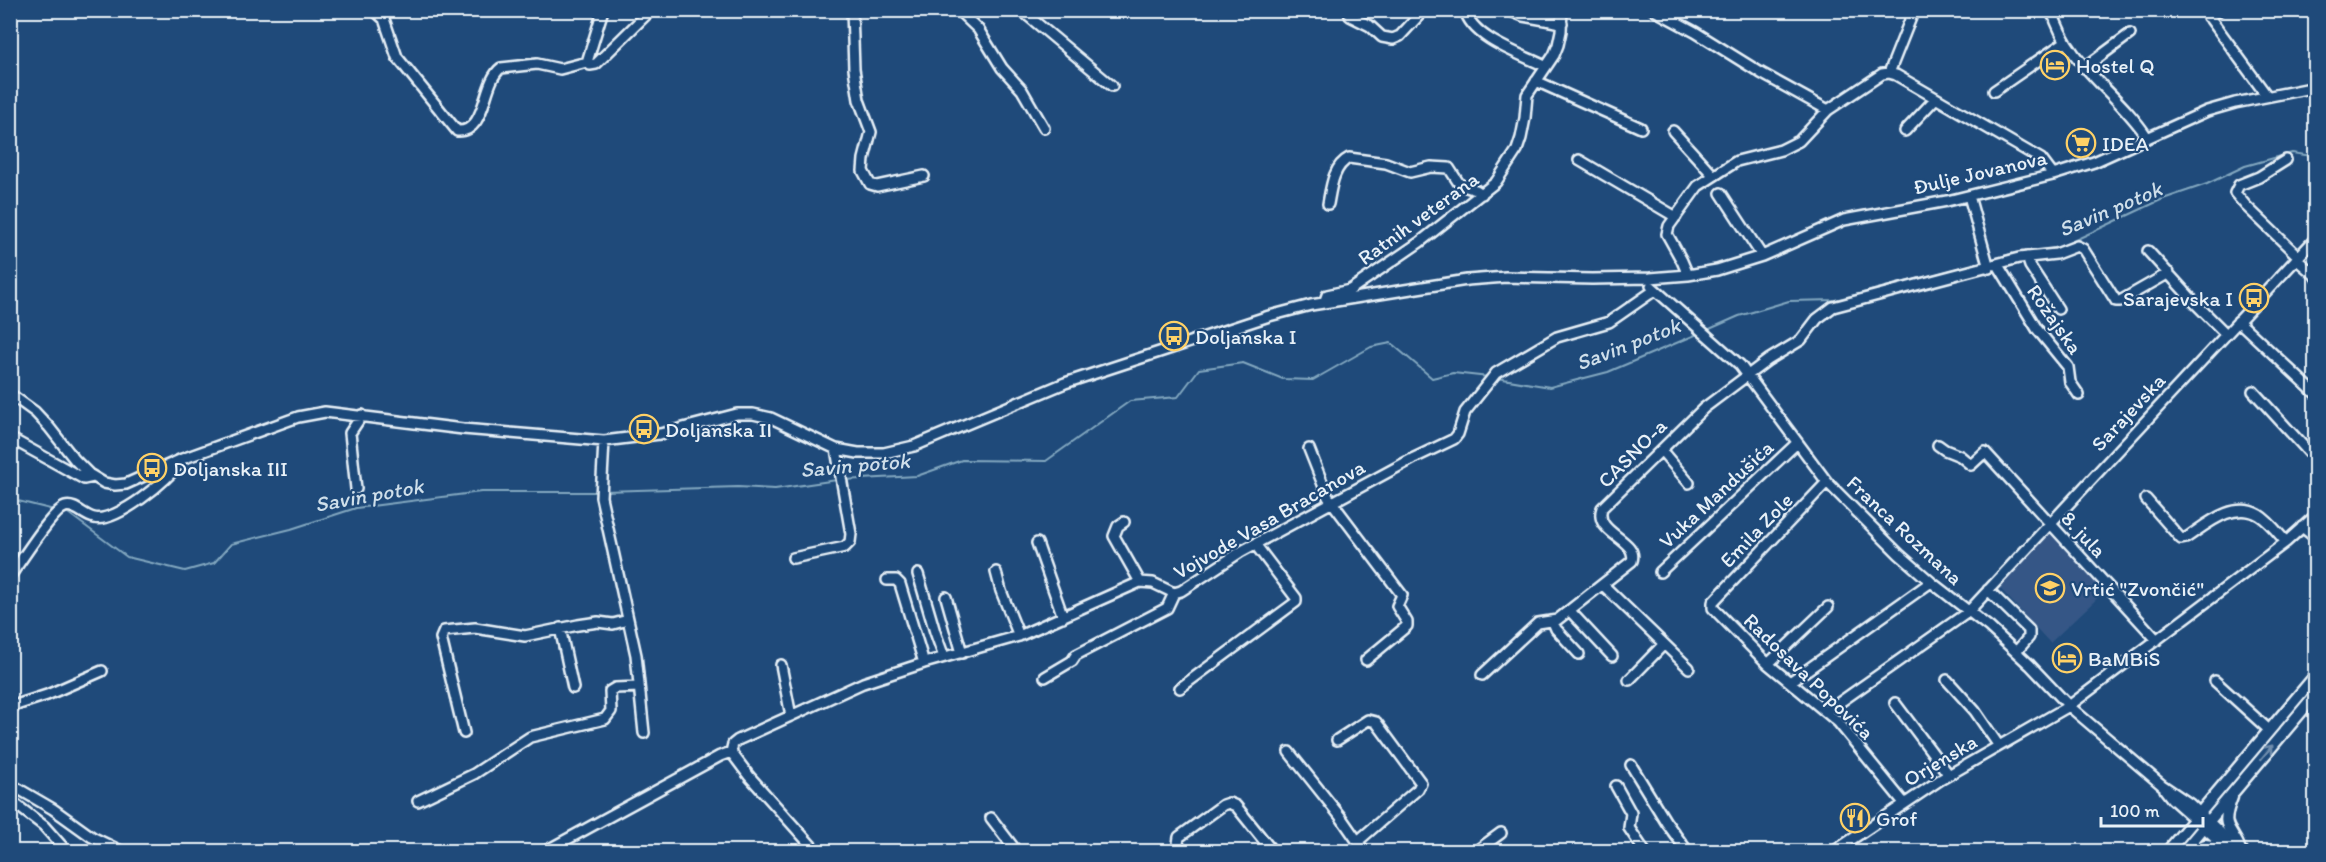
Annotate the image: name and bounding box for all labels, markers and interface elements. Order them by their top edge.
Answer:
hotel icon: Hostel Q [2039,49,2071,81]
place label: Hostel Q [2076,53,2154,78]
supermarket icon: IDEA [2065,127,2097,159]
place label: IDEA [2102,131,2149,156]
street label: Đulje Jovanova [1911,144,2049,200]
street label: Ratnih veterana [1353,166,1483,270]
water label: Savin potok [2054,174,2167,243]
street label: Rožajska [2022,279,2088,359]
bus stop icon: Sarajevska I [2238,282,2270,314]
place label: Sarajevska I [2123,286,2233,311]
water label: Savin potok [1572,311,1686,376]
bus stop icon: Doljanska I [1158,320,1190,352]
place label: Doljanska I [1195,324,1297,349]
street label: Sarajevska [2086,368,2170,456]
bus stop icon: Doljanska II [628,413,660,445]
street label: CASNO-a [1592,413,1672,493]
place label: Doljanska II [665,417,772,442]
street label: Vuka Mandušića [1654,435,1779,553]
water label: Savin potok [799,447,913,483]
bus stop icon: Doljanska III [136,452,168,484]
street label: Vojvode Vasa Bracanova [1169,454,1369,584]
place label: Doljanska III [173,456,288,481]
street label: Franca Rozmana [1842,470,1968,590]
water label: Savin potok [313,472,427,518]
street label: Emila Zole [1714,487,1798,573]
street label: 8. jula [2056,506,2112,562]
school or university icon: Vrtić "Zvončić" [2034,572,2066,604]
place label: Vrtić "Zvončić" [2071,576,2204,601]
street label: Radosava Popovića [1739,608,1879,744]
hotel icon: BaMBiS [2051,642,2083,674]
place label: BaMBiS [2088,646,2160,671]
street label: Orjenska [1899,728,1981,792]
one-way arrow [2260,745,2274,760]
scale bar [2101,790,2203,828]
text: 100 m [2110,800,2160,822]
restaurant icon: Grof [1839,802,1871,834]
place label: Grof [1876,806,1918,831]

